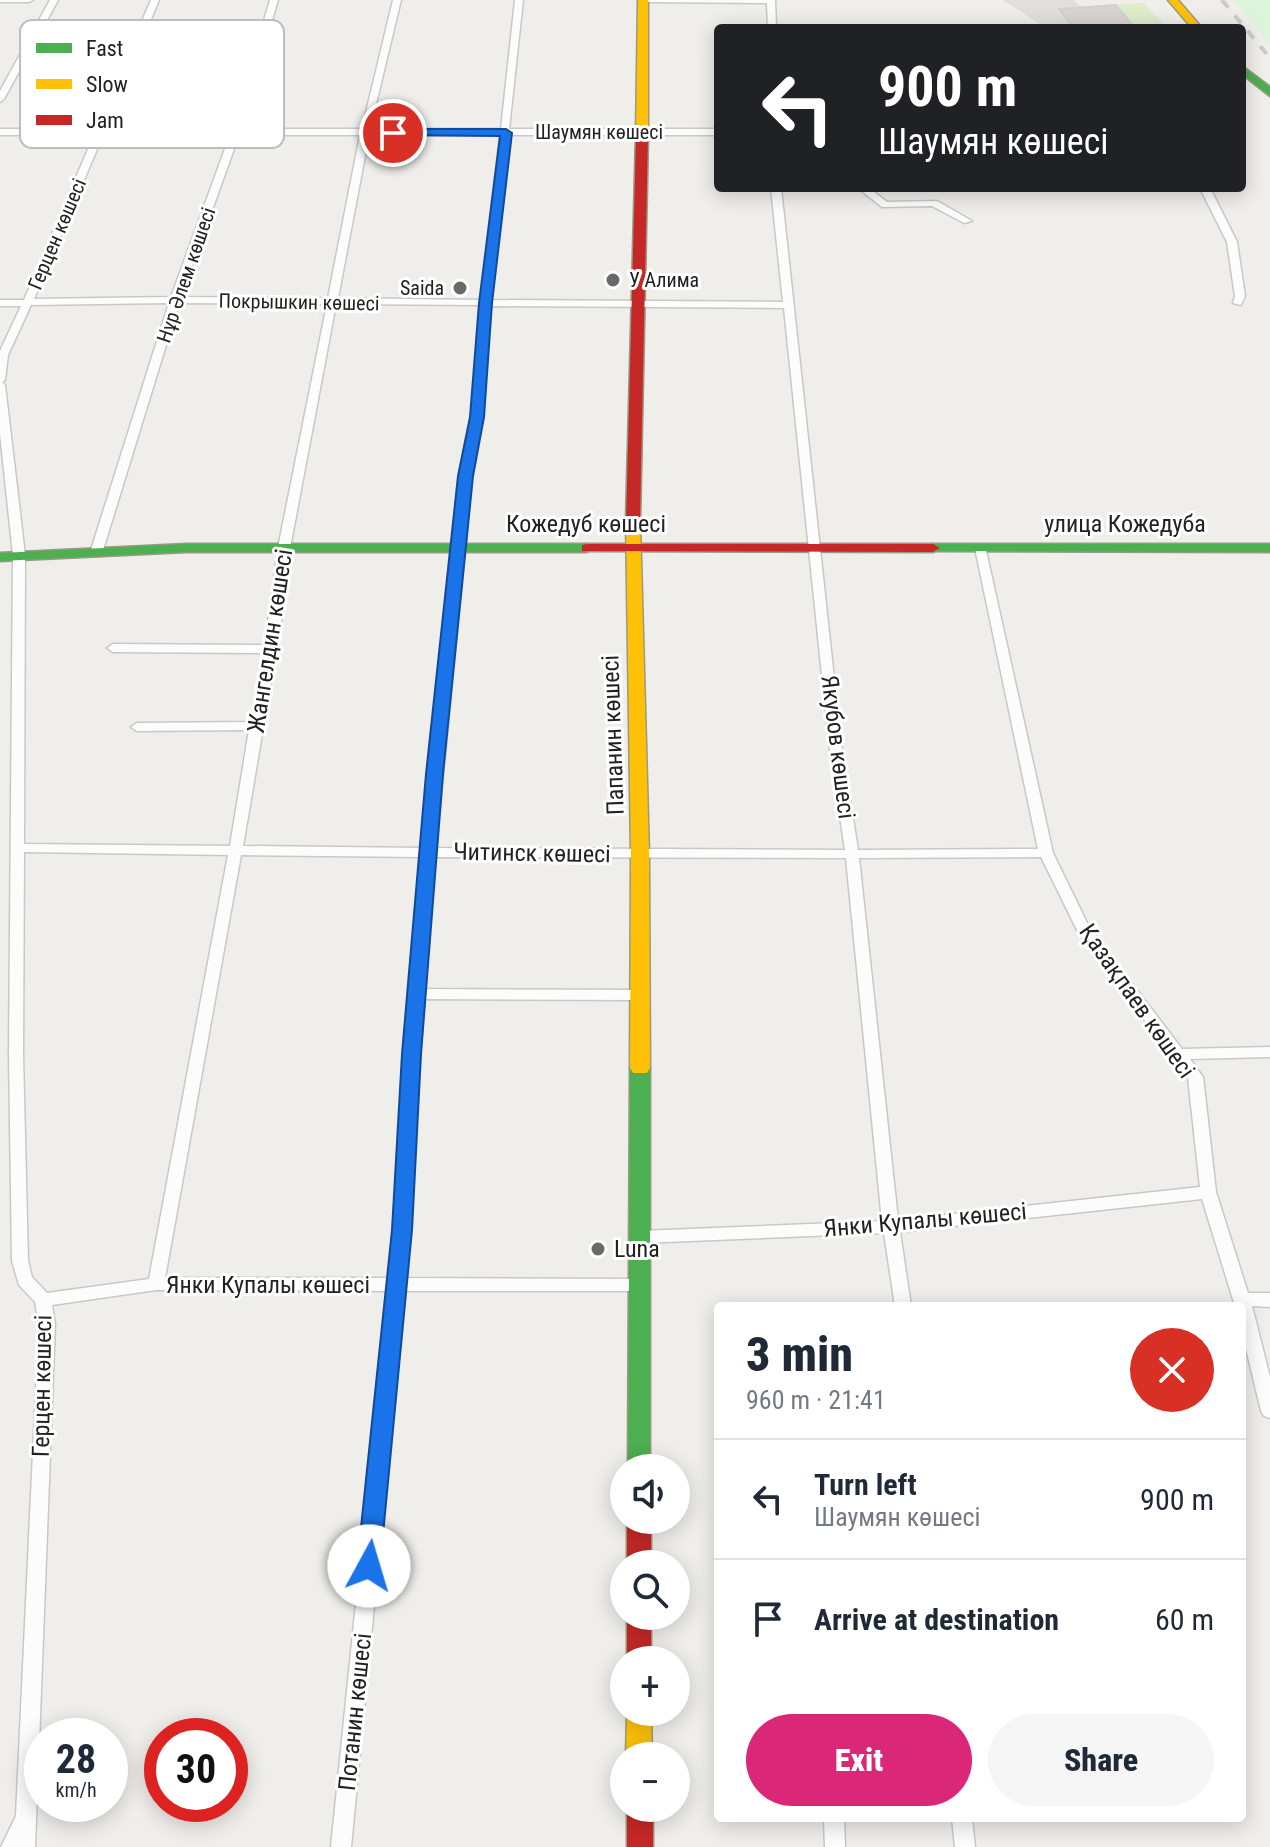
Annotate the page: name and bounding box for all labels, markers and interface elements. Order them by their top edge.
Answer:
legend [20,20,284,148]
text: Fast [86,36,123,61]
text: 900 m [878,54,1017,120]
icon: left [746,56,850,160]
text: Slow [86,72,128,97]
pin [359,99,427,167]
text: Jam [86,108,124,133]
icon: arrive [371,111,415,155]
street label: Шаумян көшесі [535,120,663,144]
text: Шаумян көшесі [878,121,1109,163]
street label: Герцен көшесі [23,175,91,293]
street label: Нұр Әлем көшесі [152,204,220,346]
place label: У Алима [629,268,699,292]
marker: У Алима [604,271,622,289]
place label: Saida [400,276,444,300]
marker: Saida [451,279,469,297]
street label: Покрышкин көшесі [218,289,380,315]
street label: Кожедуб көшесі [506,510,666,538]
street label: улица Кожедуба [1044,510,1206,538]
street label: Жангелдин көшесі [242,547,298,735]
street label: Папанин көшесі [596,654,630,816]
street label: Якубов көшесі [815,674,861,820]
street label: Читинск көшесі [453,838,611,868]
street label: Қазақпаев көшесі [1073,919,1201,1083]
street label: Янки Купалы көшесі [822,1197,1028,1243]
place label: Luna [614,1235,660,1263]
marker: Luna [589,1240,607,1258]
street label: Янки Купалы көшесі [166,1271,370,1299]
street label: Герцен көшесі [27,1315,57,1457]
text: 3 min [746,1326,853,1383]
button: close [1130,1328,1214,1412]
text: 960 m · 21:41 [746,1385,886,1415]
map controls [610,1454,690,1822]
button: sound [610,1454,690,1534]
text: Turn left [814,1467,917,1502]
icon: left [746,1477,790,1521]
text: 900 m [1140,1482,1214,1517]
text: Шаумян көшесі [814,1502,981,1532]
position arrow [327,1524,411,1608]
button: search [610,1550,690,1630]
icon: arrive [746,1597,790,1641]
text: Arrive at destination [814,1602,1059,1637]
text: 60 m [1155,1602,1214,1637]
street label: Потанин көшесі [333,1632,377,1792]
button: + [610,1646,690,1726]
button: Exit [746,1714,972,1806]
button: Share [988,1714,1214,1806]
speed limit sign: 30 [144,1718,248,1822]
text: 28 [56,1736,96,1783]
button: − [610,1742,690,1822]
text: km/h [55,1778,97,1802]

